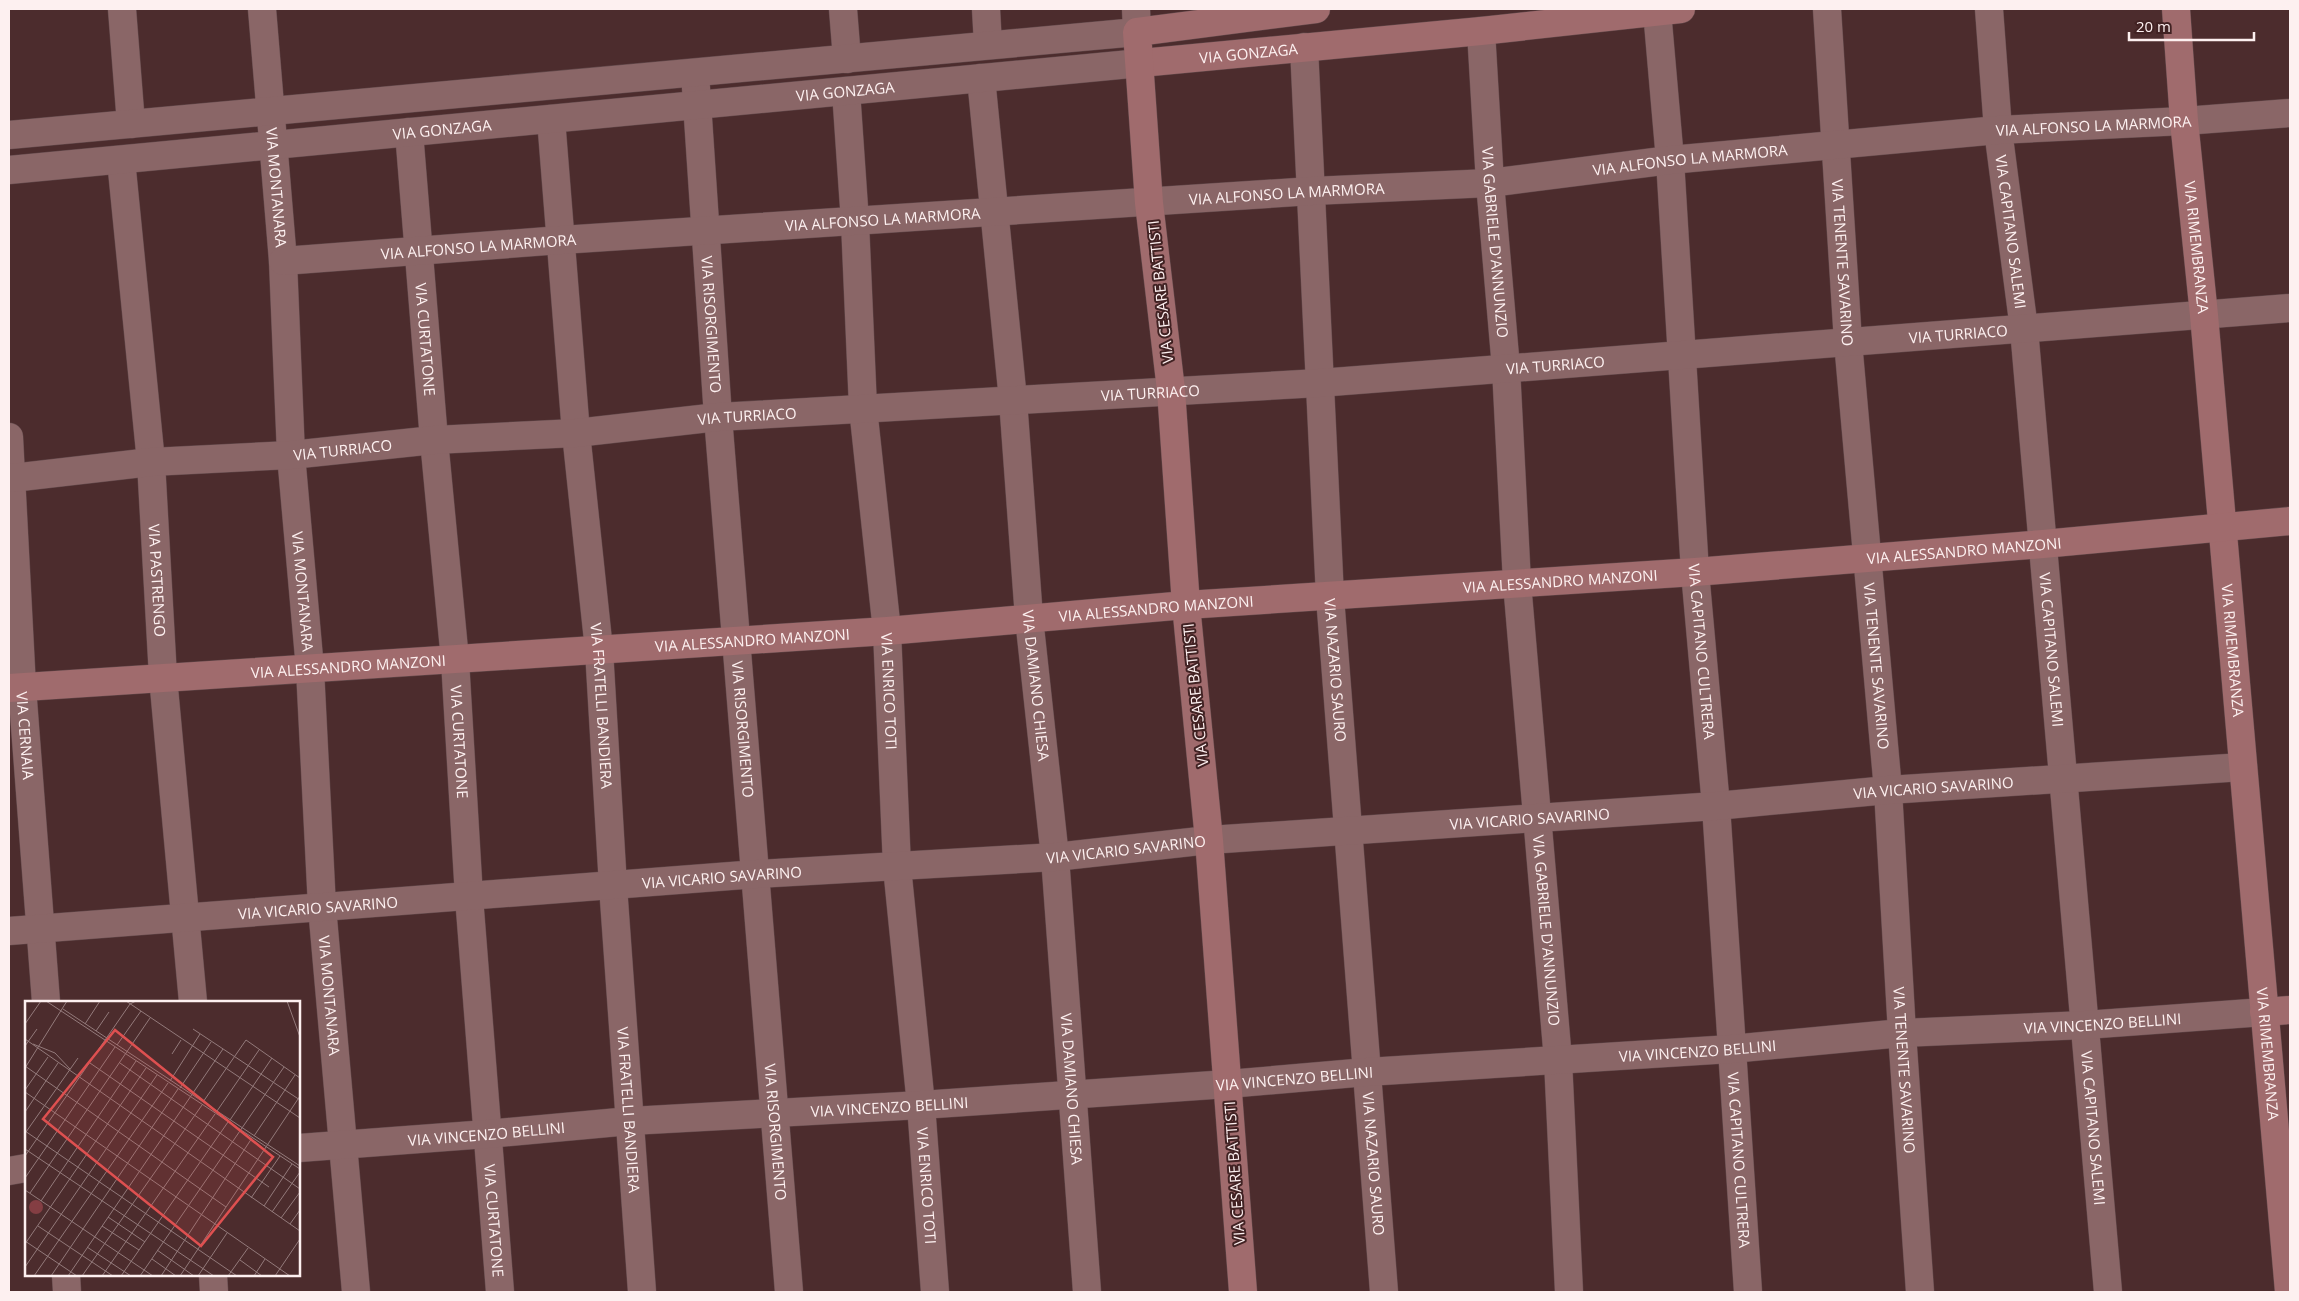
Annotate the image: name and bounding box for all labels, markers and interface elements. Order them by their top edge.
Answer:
scale bar [2129,10,2254,42]
text: 20 m [2136,16,2171,36]
street label: VIA GONZAGA [1198,38,1299,67]
street label: VIA GONZAGA [795,76,896,106]
street label: VIA ALFONSO LA MARMORA [1995,110,2193,140]
street label: VIA GONZAGA [392,114,493,144]
street label: VIA MONTANARA [262,127,292,249]
street label: VIA ALFONSO LA MARMORA [1591,139,1789,180]
street label: VIA GABRIELE D'ANNUNZIO [1478,146,1513,339]
street label: VIA CAPITANO SALEMI [1991,154,2031,310]
street label: VIA ALFONSO LA MARMORA [1188,178,1385,209]
street label: VIA TENENTE SAVARINO [1828,178,1858,347]
street label: VIA RIMEMBRANZA [2180,180,2214,315]
street label: VIA ALFONSO LA MARMORA [784,203,981,235]
street label: VIA CESARE BATTISTI [1143,219,1177,365]
street label: VIA ALFONSO LA MARMORA [380,229,577,264]
street label: VIA RISORGIMENTO [697,255,726,394]
street label: VIA CURTATONE [411,282,440,397]
street label: VIA TURRIACO [1908,320,2008,347]
street label: VIA TURRIACO [1505,351,1606,379]
street label: VIA TURRIACO [1100,380,1200,405]
street label: VIA TURRIACO [696,403,797,429]
street label: VIA TURRIACO [292,434,393,465]
street label: VIA PASTRENGO [144,523,171,637]
street label: VIA MONTANARA [288,531,318,653]
street label: VIA ALESSANDRO MANZONI [1866,532,2062,568]
street label: VIA CAPITANO CULTRERA [1685,563,1720,741]
street label: VIA ALESSANDRO MANZONI [1462,564,1658,597]
street label: VIA CAPITANO SALEMI [2035,572,2069,728]
street label: VIA TENENTE SAVARINO [1860,582,1894,750]
street label: VIA RIMEMBRANZA [2217,583,2249,718]
street label: VIA ALESSANDRO MANZONI [1058,591,1254,626]
street label: VIA NAZARIO SAURO [1320,598,1351,743]
street label: VIA DAMIANO CHIESA [1018,609,1055,762]
street label: VIA FRATELLI BANDIERA [586,622,617,790]
street label: VIA CESARE BATTISTI [1178,622,1212,768]
street label: VIA ALESSANDRO MANZONI [654,623,851,656]
street label: VIA ENRICO TOTI [877,632,902,750]
street label: VIA ALESSANDRO MANZONI [250,650,446,682]
street label: VIA RISORGIMENTO [728,660,759,798]
street label: VIA CURTATONE [447,685,473,799]
street label: VIA CERNAIA [12,691,39,781]
street label: VIA VICARIO SAVARINO [1853,772,2014,803]
street label: VIA VICARIO SAVARINO [1449,803,1610,834]
street label: VIA VICARIO SAVARINO [1046,830,1207,867]
street label: VIA GABRIELE D'ANNUNZIO [1529,834,1565,1027]
street label: VIA VICARIO SAVARINO [641,861,802,893]
street label: VIA VICARIO SAVARINO [237,891,399,924]
street label: VIA MONTANARA [315,935,345,1057]
street label: VIA TENENTE SAVARINO [1889,986,1920,1154]
street label: VIA RIMEMBRANZA [2253,987,2284,1122]
inset map [25,1001,300,1276]
street label: VIA VINCENZO BELLINI [2023,1008,2182,1038]
street label: VIA DAMIANO CHIESA [1057,1012,1088,1166]
street label: VIA FRATELLI BANDIERA [613,1026,645,1194]
street label: VIA VINCENZO BELLINI [1618,1035,1777,1066]
street label: VIA CAPITANO SALEMI [2077,1050,2110,1206]
street label: VIA VINCENZO BELLINI [1215,1062,1374,1095]
street label: VIA RISORGIMENTO [760,1063,792,1201]
street label: VIA CAPITANO CULTRERA [1724,1071,1755,1249]
street label: VIA NAZARIO SAURO [1358,1091,1390,1236]
street label: VIA VINCENZO BELLINI [810,1092,969,1121]
street label: VIA CESARE BATTISTI [1219,1100,1249,1246]
street label: VIA VINCENZO BELLINI [407,1117,566,1150]
street label: VIA ENRICO TOTI [913,1126,941,1245]
street label: VIA CURTATONE [480,1163,509,1278]

